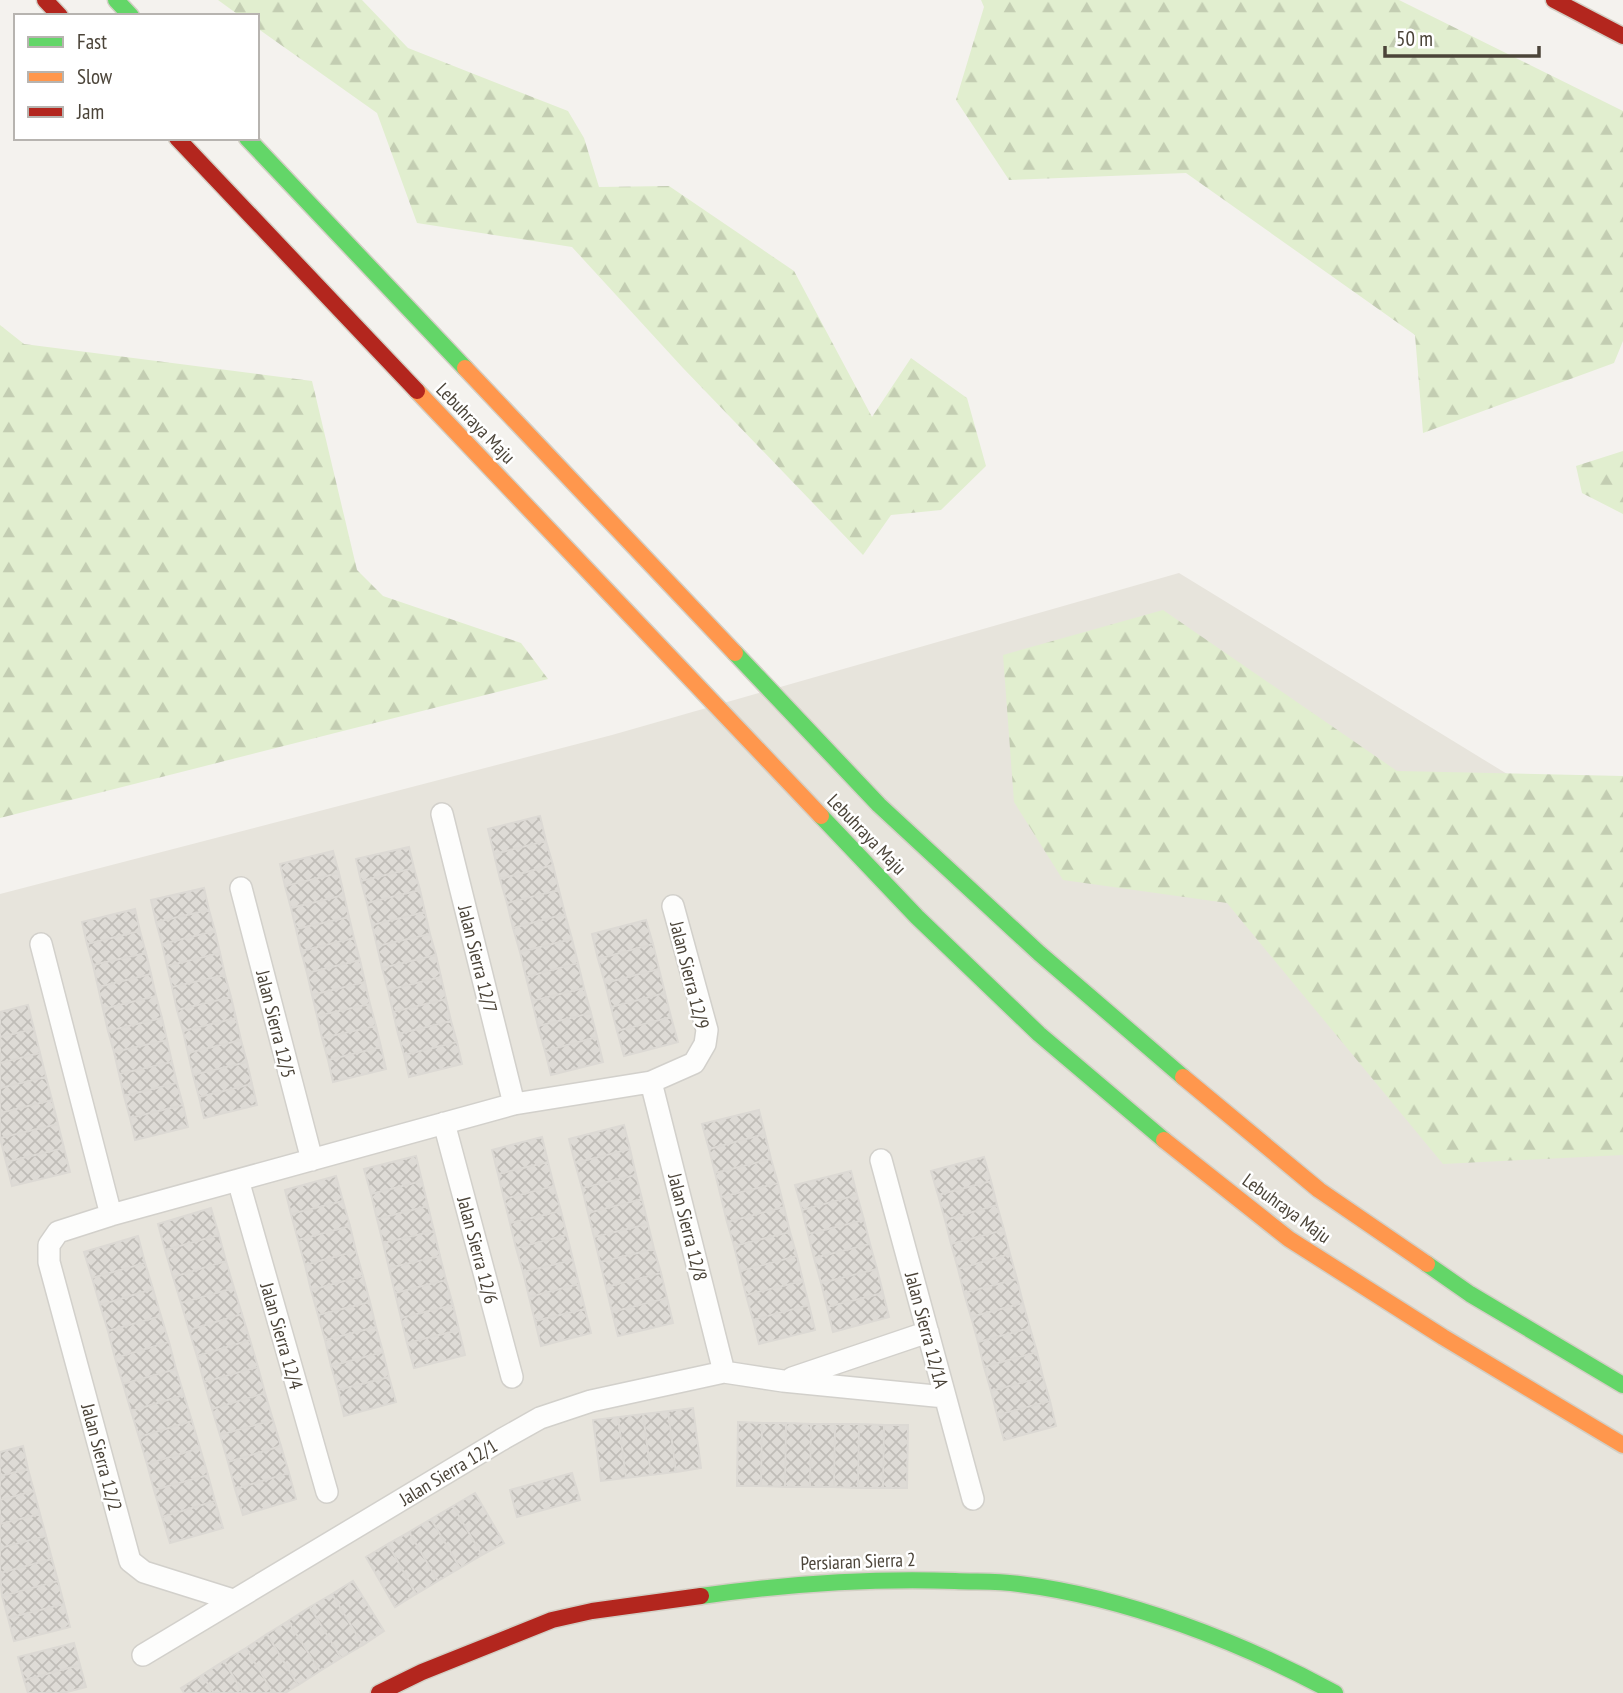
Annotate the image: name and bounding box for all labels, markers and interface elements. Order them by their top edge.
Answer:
legend [14,14,259,140]
scale bar [1385,14,1539,58]
text: 50 m [1396,25,1433,52]
text: Fast [77,28,107,55]
text: Slow [77,63,113,90]
text: Jam [76,98,104,125]
street label: Lebuhraya Maju [431,377,521,469]
street label: Lebuhraya Maju [822,788,912,880]
street label: Jalan Sierra 12/7 [453,902,503,1015]
street label: Jalan Sierra 12/9 [665,918,715,1031]
street label: Jalan Sierra 12/5 [251,967,301,1080]
street label: Lebuhraya Maju [1238,1168,1336,1248]
street label: Jalan Sierra 12/8 [663,1170,713,1283]
street label: Jalan Sierra 12/6 [452,1193,504,1306]
street label: Jalan Sierra 12/1A [900,1268,954,1391]
street label: Jalan Sierra 12/4 [255,1279,309,1393]
street label: Jalan Sierra 12/2 [76,1400,128,1513]
street label: Jalan Sierra 12/1 [394,1433,501,1511]
street label: Persiaran Sierra 2 [800,1547,916,1575]

